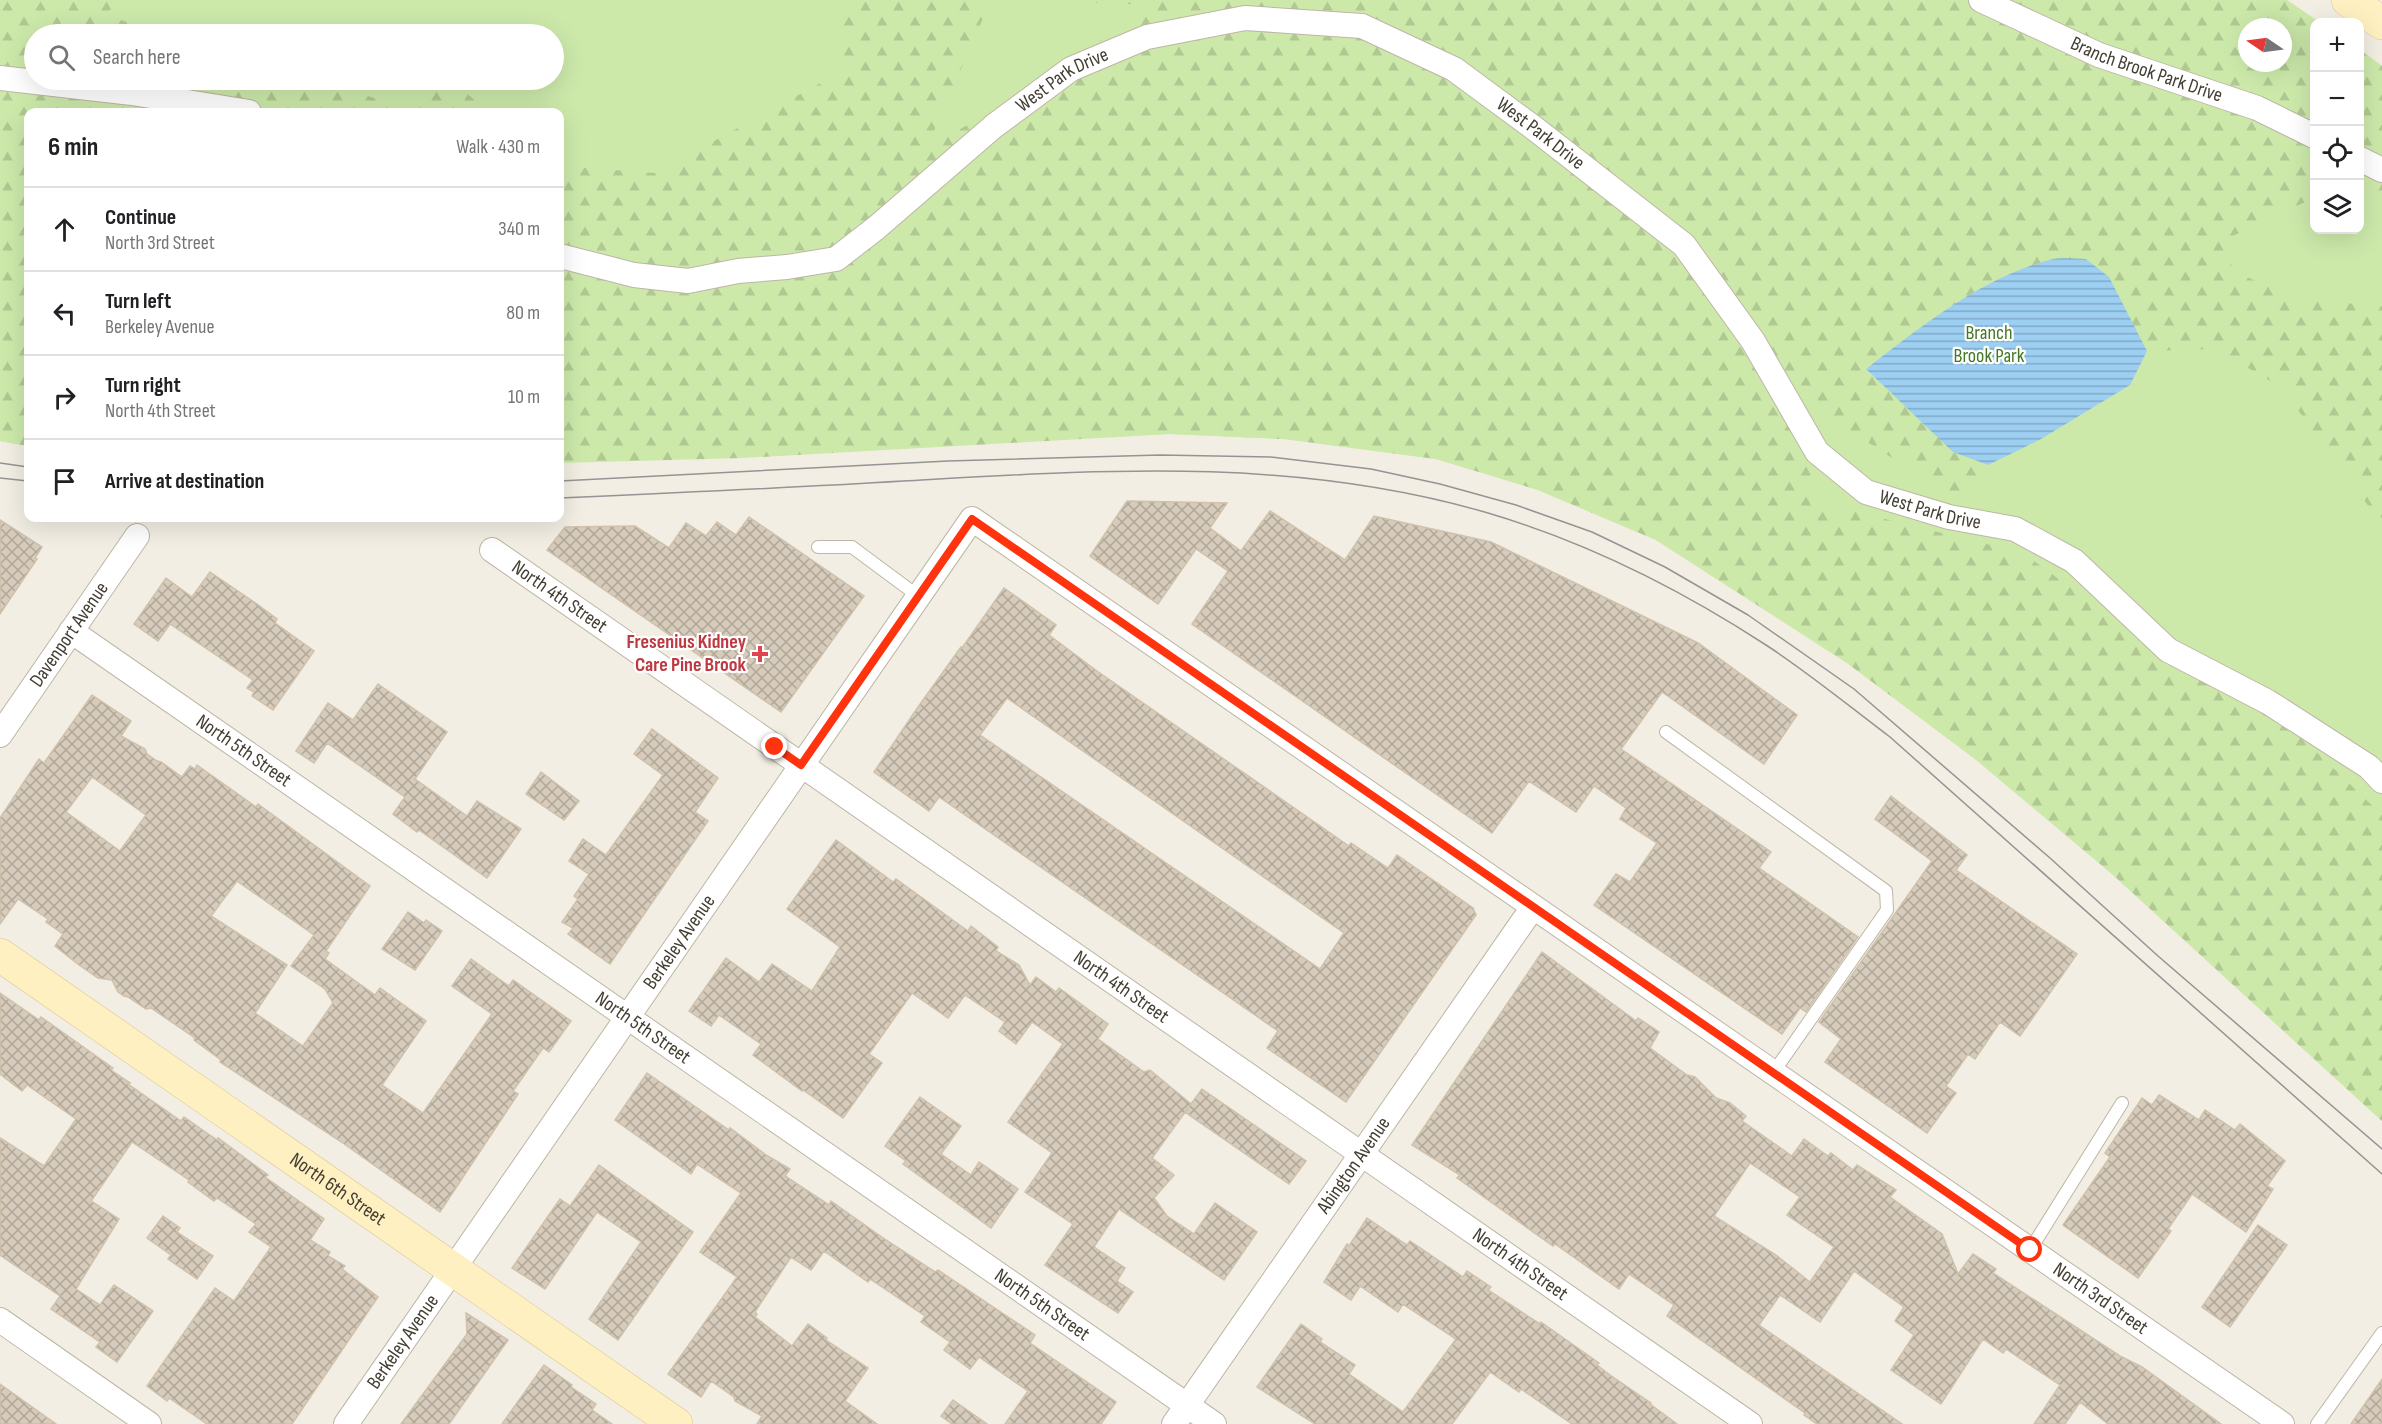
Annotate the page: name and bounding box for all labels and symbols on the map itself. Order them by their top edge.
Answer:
north arrow [2238,18,2292,72]
street label: Branch Brook Park Drive [2067,31,2226,108]
street label: West Park Drive [1011,43,1112,117]
street label: West Park Drive [1492,92,1589,175]
park label: Branch Brook Park [1954,321,2025,368]
street label: West Park Drive [1876,485,1983,535]
street label: North 4th Street [507,555,612,638]
street label: Davenport Avenue [25,577,114,692]
place label: Fresenius Kidney Care Pine Brook [626,630,747,677]
marker: Fresenius Kidney Care Pine Brook [751,645,769,663]
street label: North 5th Street [191,709,296,792]
route end [761,733,787,759]
street label: Berkeley Avenue [638,890,720,994]
street label: North 4th Street [1069,946,1173,1029]
street label: North 5th Street [591,986,695,1069]
street label: Abington Avenue [1311,1112,1396,1219]
street label: North 6th Street [285,1148,390,1231]
street label: North 4th Street [1468,1223,1573,1306]
route start [2016,1236,2042,1262]
street label: North 3rd Street [2048,1257,2153,1340]
street label: North 5th Street [990,1263,1094,1346]
street label: Berkeley Avenue [362,1290,444,1394]

